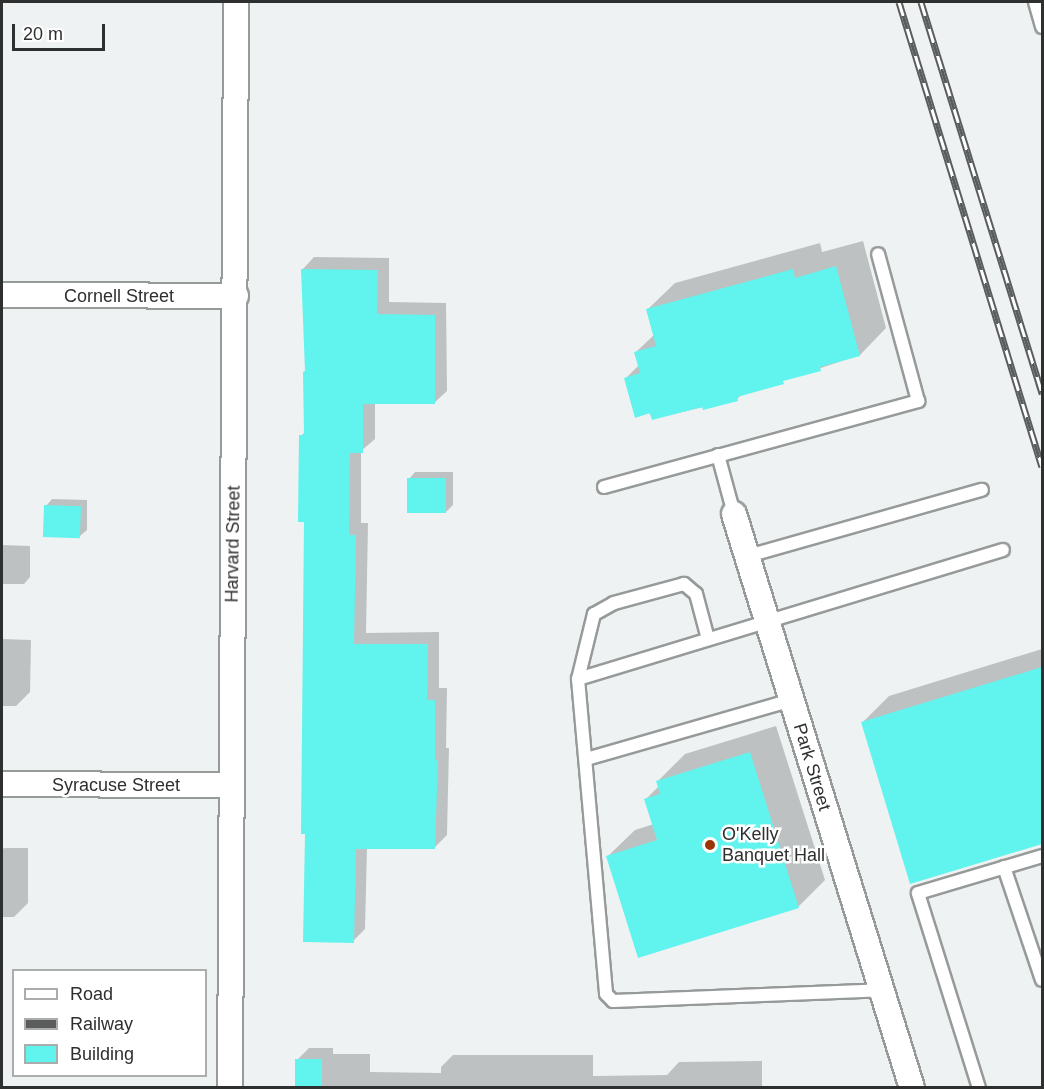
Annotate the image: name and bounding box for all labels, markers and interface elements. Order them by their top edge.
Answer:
scale bar [15,12,108,50]
text: 20 m [23,24,63,44]
street label: Cornell Street [64,285,174,307]
street label: Harvard Street [221,485,245,603]
street label: Park Street [789,721,835,813]
street label: Syracuse Street [52,774,180,796]
place label: O'Kelly Banquet Hall [722,824,825,866]
marker: O'Kelly Banquet Hall [703,838,717,852]
legend [12,969,207,1077]
text: Road [70,984,113,1004]
text: Railway [70,1014,133,1034]
text: Building [70,1044,134,1064]

